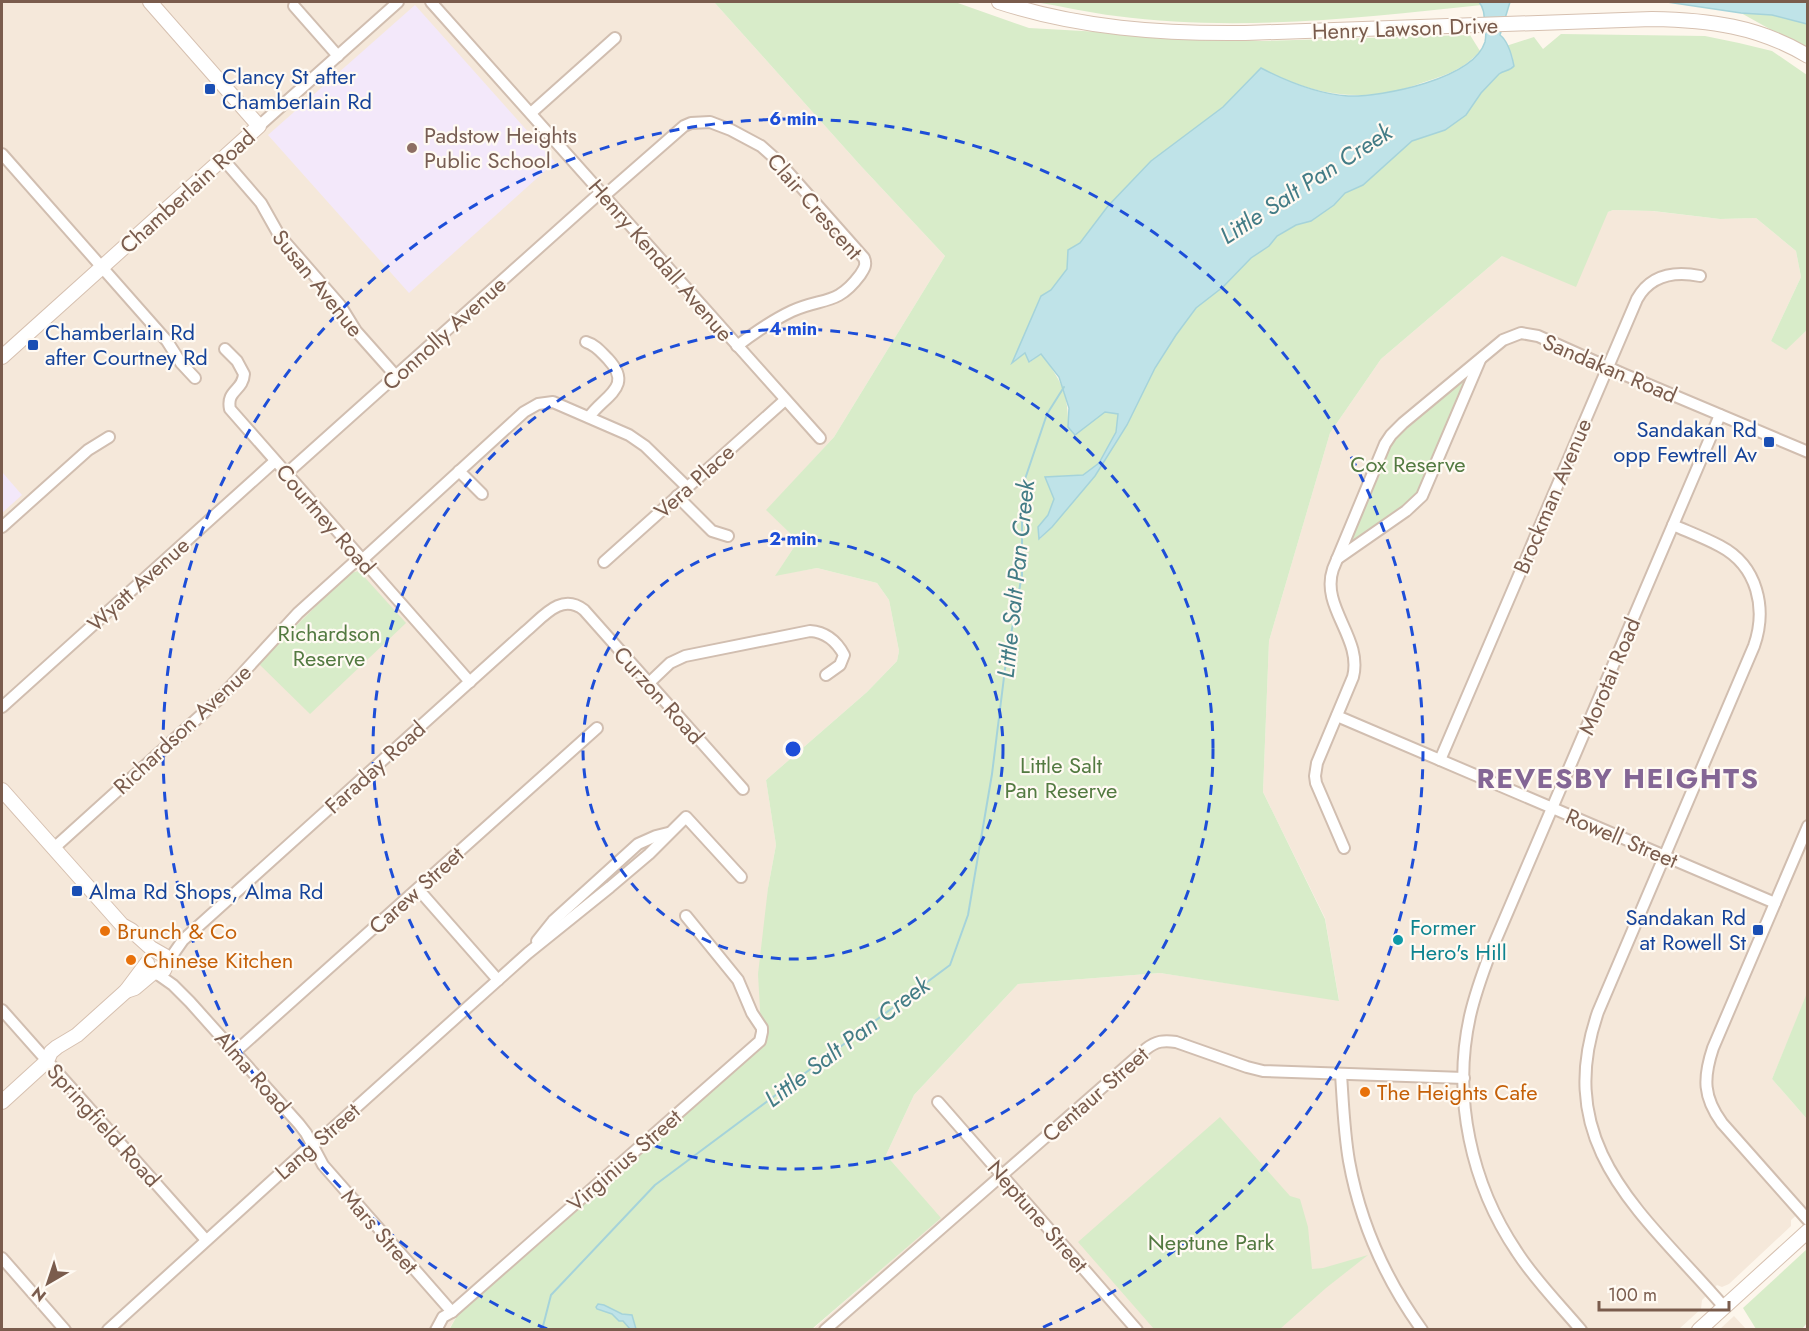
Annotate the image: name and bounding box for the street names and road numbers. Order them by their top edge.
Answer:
street label: Henry Lawson Drive [1311,9,1499,47]
street label: Chamberlain Road [112,121,262,261]
street label: Clair Crescent [760,146,871,267]
street label: Henry Kendall Avenue [581,172,741,348]
street label: Susan Avenue [265,223,371,343]
street label: Connolly Avenue [375,269,513,397]
street label: Sandakan Road [1538,325,1682,411]
street label: Brockman Avenue [1505,413,1599,579]
street label: Vera Place [647,436,741,526]
street label: Courtney Road [269,457,383,581]
street label: Wyatt Avenue [80,529,196,639]
street label: Morotai Road [1570,612,1648,740]
street label: Curzon Road [606,639,712,751]
street label: Richardson Avenue [106,656,258,802]
street label: Faraday Road [318,713,432,821]
street label: Rowell Street [1561,800,1684,876]
street label: Carew Street [361,838,471,941]
street label: Alma Road [208,1023,298,1121]
street label: Centaur Street [1035,1038,1156,1149]
street label: Springfield Road [40,1056,168,1194]
street label: Lang Street [267,1094,367,1187]
street label: Virginius Street [560,1101,689,1219]
street label: Neptune Street [980,1153,1096,1280]
street label: Mars Street [334,1181,427,1281]

